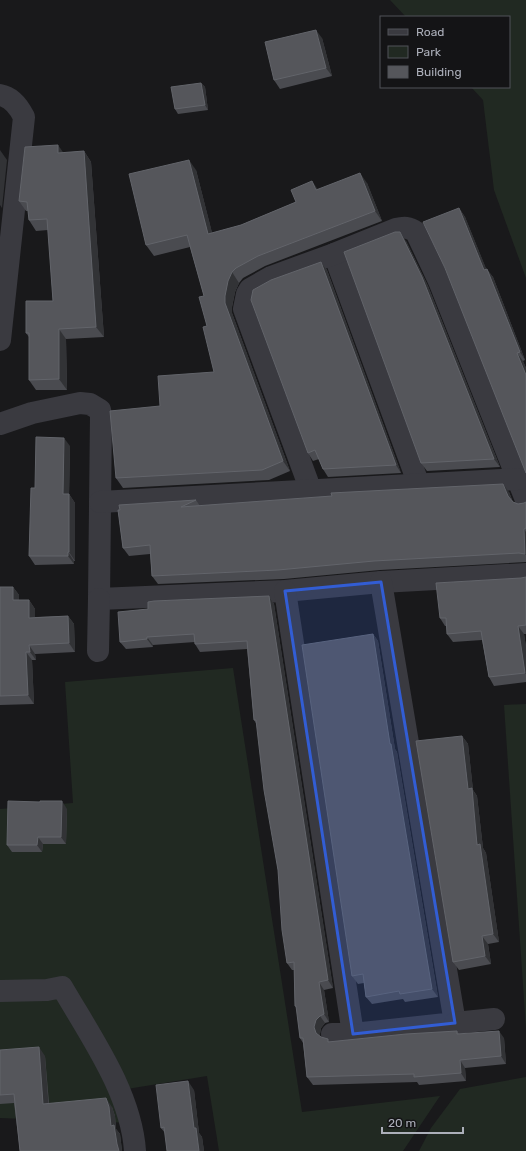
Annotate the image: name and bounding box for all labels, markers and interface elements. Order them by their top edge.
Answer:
legend [380,16,510,88]
text: Road [416,25,444,39]
text: Park [416,45,442,59]
text: Building [416,65,462,79]
scale bar [382,1109,463,1135]
text: 20 m [388,1116,416,1130]

